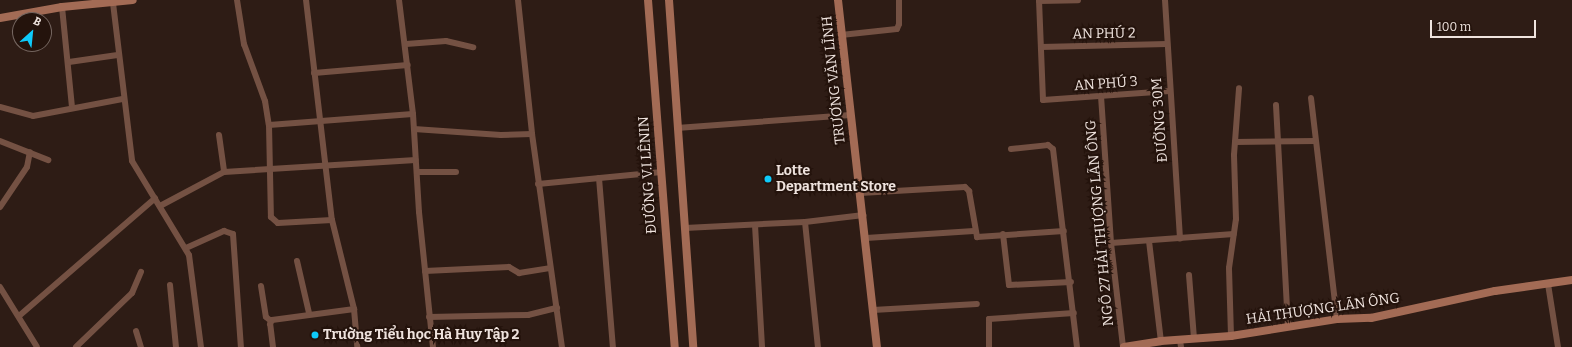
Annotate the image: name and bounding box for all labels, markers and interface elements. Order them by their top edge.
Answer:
north arrow [12,12,52,52]
scale bar [1432,12,1538,38]
text: B [31,14,43,29]
street label: TRƯƠNG VĂN LĨNH [819,15,849,145]
text: 100 m [1437,20,1471,34]
street label: AN PHÚ 2 [1072,25,1136,43]
street label: AN PHÚ 3 [1074,73,1138,95]
street label: ĐƯỜNG 30M [1149,77,1171,163]
street label: ĐƯỜNG V.I LÊNIN [636,116,660,234]
street label: NGÕ 27 HẢI THƯỢNG LÃN ÔNG [1083,119,1117,327]
place label: Lotte Department Store [776,163,896,196]
marker: Lotte Department Store [763,174,773,184]
street label: HẢI THƯỢNG LÃN ÔNG [1245,290,1401,328]
place label: Trường Tiểu học Hà Huy Tập 2 [323,327,519,343]
marker: Trường Tiểu học Hà Huy Tập 2 [310,330,320,340]

